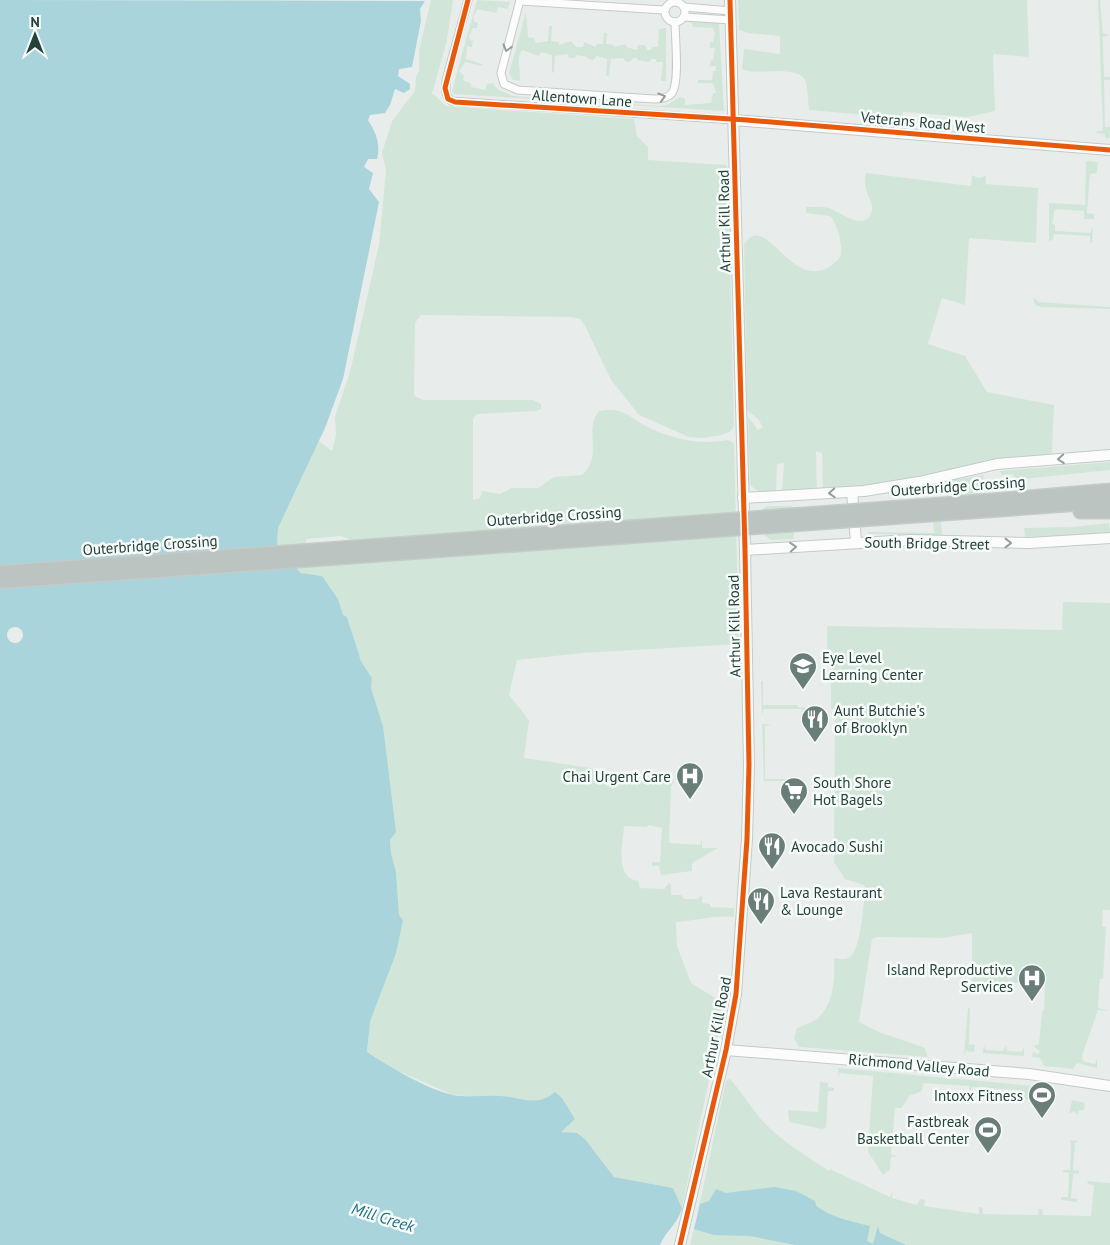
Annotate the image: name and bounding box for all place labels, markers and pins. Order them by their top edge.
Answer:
place label: Eye Level Learning Center [822,648,923,684]
school or university icon: Eye Level Learning Center [788,651,818,690]
place label: Aunt Butchie's of Brooklyn [834,701,925,737]
restaurant icon: Aunt Butchie's of Brooklyn [800,704,830,743]
hospital icon: Chai Urgent Care [675,761,705,800]
place label: Chai Urgent Care [562,767,671,786]
place label: South Shore Hot Bagels [813,773,891,809]
supermarket icon: South Shore Hot Bagels [779,776,809,815]
restaurant icon: Avocado Sushi [757,831,787,870]
place label: Avocado Sushi [791,837,883,856]
place label: Lava Restaurant & Lounge [780,883,882,919]
restaurant icon: Lava Restaurant & Lounge [746,886,776,925]
place label: Island Reproductive Services [886,960,1013,996]
hospital icon: Island Reproductive Services [1017,963,1047,1002]
sports icon: Intoxx Fitness [1027,1080,1057,1119]
place label: Intoxx Fitness [934,1086,1023,1105]
place label: Fastbreak Basketball Center [857,1112,970,1148]
sports icon: Fastbreak Basketball Center [973,1115,1003,1154]

